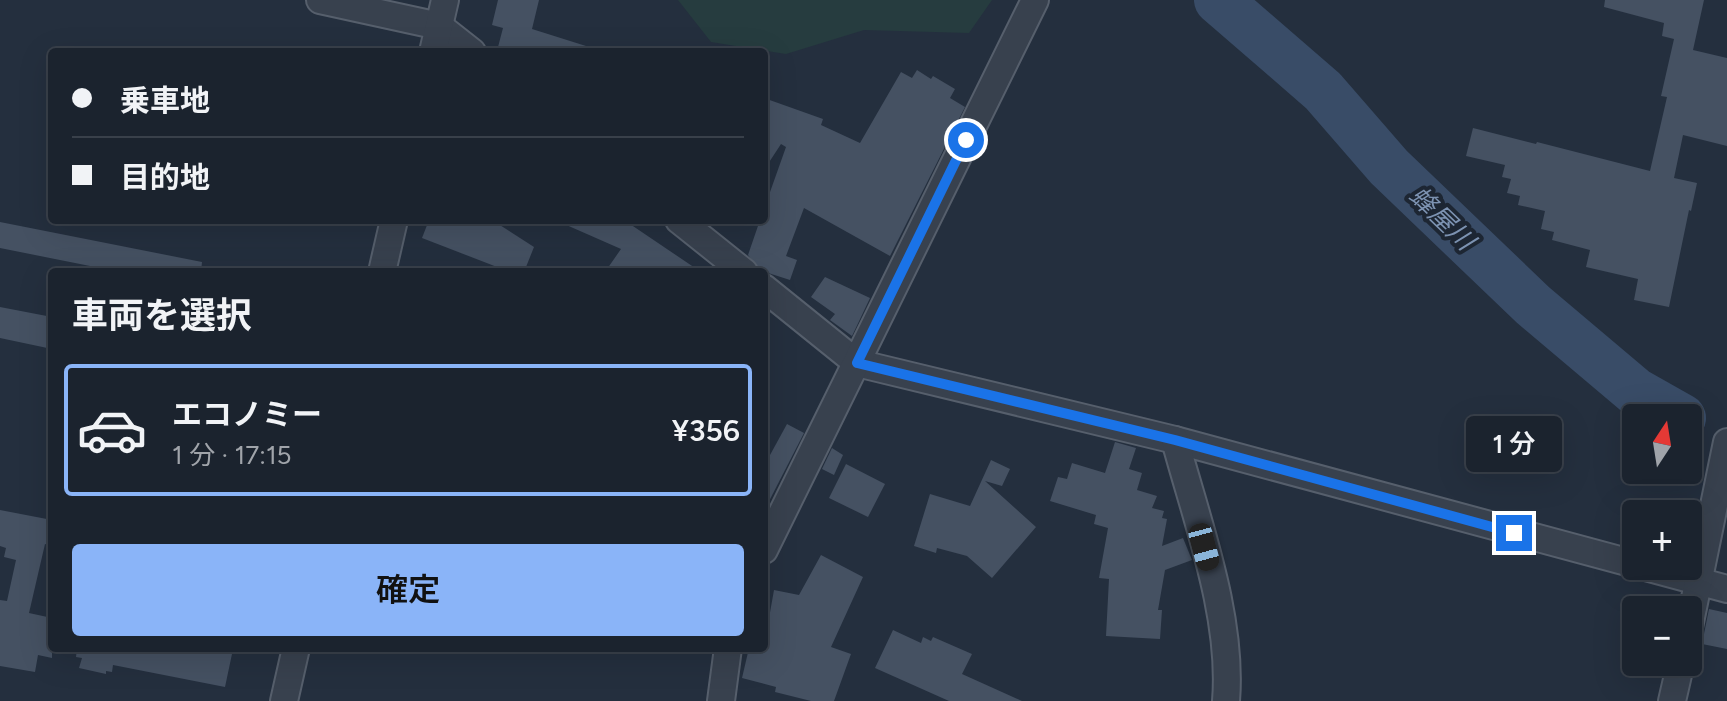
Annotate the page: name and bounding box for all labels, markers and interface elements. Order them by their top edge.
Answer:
text: 乗車地 [120,82,210,119]
route start [948,122,984,158]
text: 目的地 [120,159,210,196]
water label: 蜂屋川 [1403,179,1483,259]
text: 車両を選択 [72,294,252,337]
icon: car [76,394,148,466]
text: エコノミー [172,396,322,433]
north arrow [1622,404,1702,484]
map controls [1622,404,1702,676]
text: ¥356 [672,412,740,449]
callout: 1 分 [1466,417,1562,473]
text: 1 分 [1492,428,1536,460]
text: 1 分 · 17:15 [172,439,292,471]
button: + [1622,500,1702,580]
route end [1496,515,1532,551]
car [1186,521,1222,573]
button: 確定 [72,544,744,636]
button: − [1622,596,1702,676]

